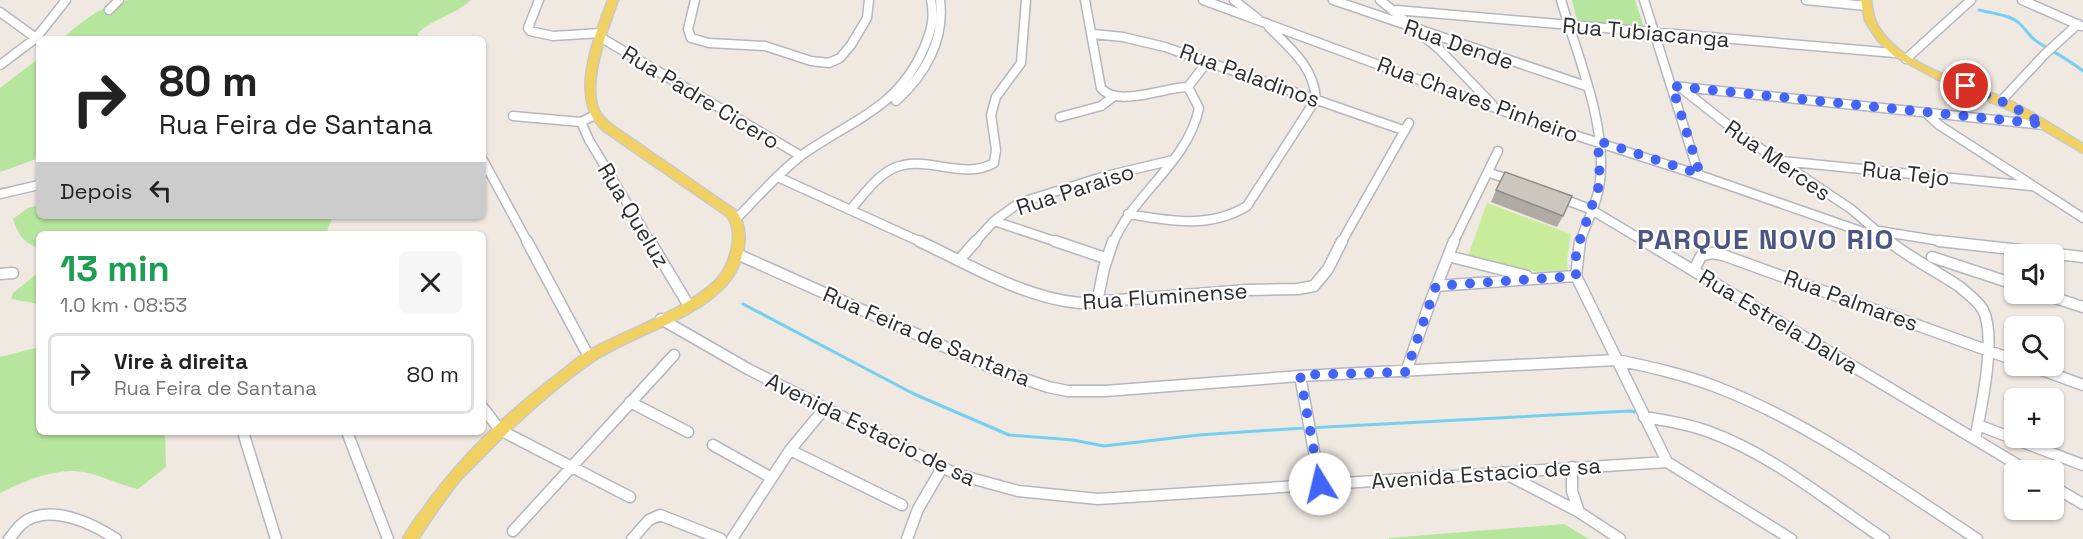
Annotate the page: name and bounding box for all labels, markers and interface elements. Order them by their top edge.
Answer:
street label: Rua Tubiacanga [1561,11,1731,53]
street label: Rua Dende [1401,12,1517,76]
street label: Rua Paladinos [1176,37,1324,113]
street label: Rua Padre Cicero [617,39,785,155]
street label: Rua Chaves Pinheiro [1373,50,1583,148]
text: 80 m [159,55,258,108]
icon: right [60,60,138,138]
pin [1940,60,1991,111]
icon: arrive [1949,69,1982,102]
text: Rua Feira de Santana [159,107,433,142]
street label: Rua Merces [1719,113,1837,207]
street label: Rua Tejo [1861,154,1951,192]
street label: Rua Paraiso [1012,157,1138,221]
street label: Rua Queluz [592,158,676,272]
icon: left [144,174,177,207]
text: Depois [60,177,132,205]
district label: PARQUE NOVO RIO [1637,221,1895,257]
map controls [2004,244,2064,520]
button: sound [2004,244,2064,304]
text: 13 min [60,246,170,292]
button: close [399,251,462,314]
street label: Rua Estrela Dalva [1694,262,1864,380]
street label: Rua Palmares [1780,263,1922,337]
street label: Rua Fluminense [1082,276,1248,316]
street label: Rua Feira de Santana [819,280,1035,393]
text: 1.0 km · 08:53 [60,292,187,318]
button: search [2004,316,2064,376]
text: Vire à direita [114,347,248,375]
icon: right [63,357,96,390]
text: 80 m [407,360,459,388]
street label: Avenida Estacio de sa [761,366,981,492]
text: Rua Feira de Santana [114,375,317,401]
button: + [2004,388,2064,448]
street label: Avenida Estacio de sa [1370,451,1602,495]
position arrow [1288,452,1352,516]
button: − [2004,460,2064,520]

